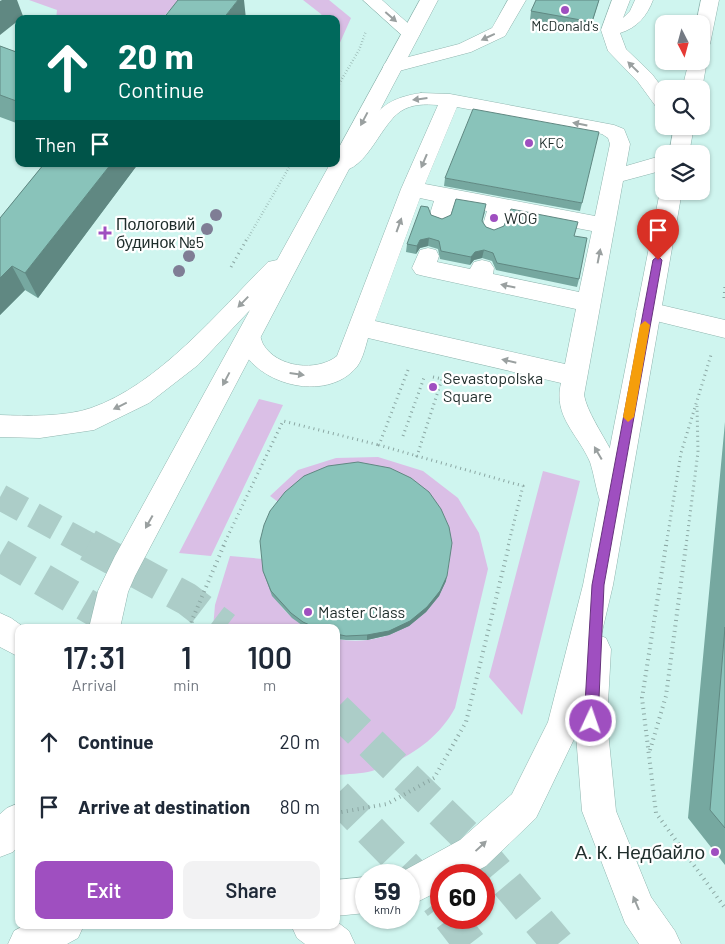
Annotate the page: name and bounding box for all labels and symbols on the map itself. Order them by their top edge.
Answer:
marker: McDonald's [559,4,571,16]
one-way arrow [385,11,398,22]
north arrow [655,15,710,70]
place label: McDonald's [531,17,599,34]
one-way arrow [481,33,495,41]
one-way arrow [628,61,640,73]
one-way arrow [412,95,428,103]
one-way arrow [360,112,368,127]
one-way arrow [572,120,588,128]
place label: KFC [539,134,564,151]
marker: KFC [523,137,535,149]
one-way arrow [420,154,428,168]
place label: WOG [504,208,537,227]
pin [637,209,679,260]
marker: WOG [488,212,500,224]
place label: Пологовий будинок №5 [116,214,204,251]
one-way arrow [395,217,403,232]
marker: Пологовий будинок №5 [98,226,112,240]
one-way arrow [595,248,603,263]
one-way arrow [499,281,515,289]
one-way arrow [237,296,249,308]
one-way arrow [502,357,517,365]
place label: Sevastopolska Square [443,368,543,405]
one-way arrow [289,370,305,378]
one-way arrow [222,371,230,386]
marker: Sevastopolska Square [427,381,439,393]
one-way arrow [113,403,127,411]
one-way arrow [594,445,602,460]
one-way arrow [145,514,153,529]
place label: Master Class [318,602,405,621]
marker: Master Class [302,606,314,618]
position arrow [564,694,616,746]
one-way arrow [474,840,486,852]
place label: А. К. Недбайло [575,840,705,863]
marker: А. К. Недбайло [709,846,721,858]
speed limit sign: 60 [430,864,495,929]
one-way arrow [632,895,640,910]

